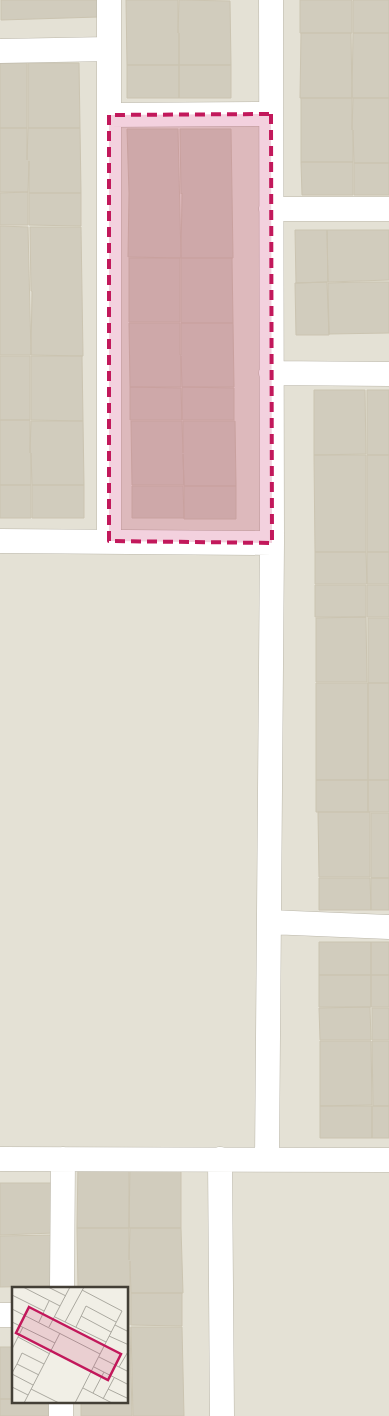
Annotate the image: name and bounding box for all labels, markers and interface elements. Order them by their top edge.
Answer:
inset map [12,1287,129,1404]

